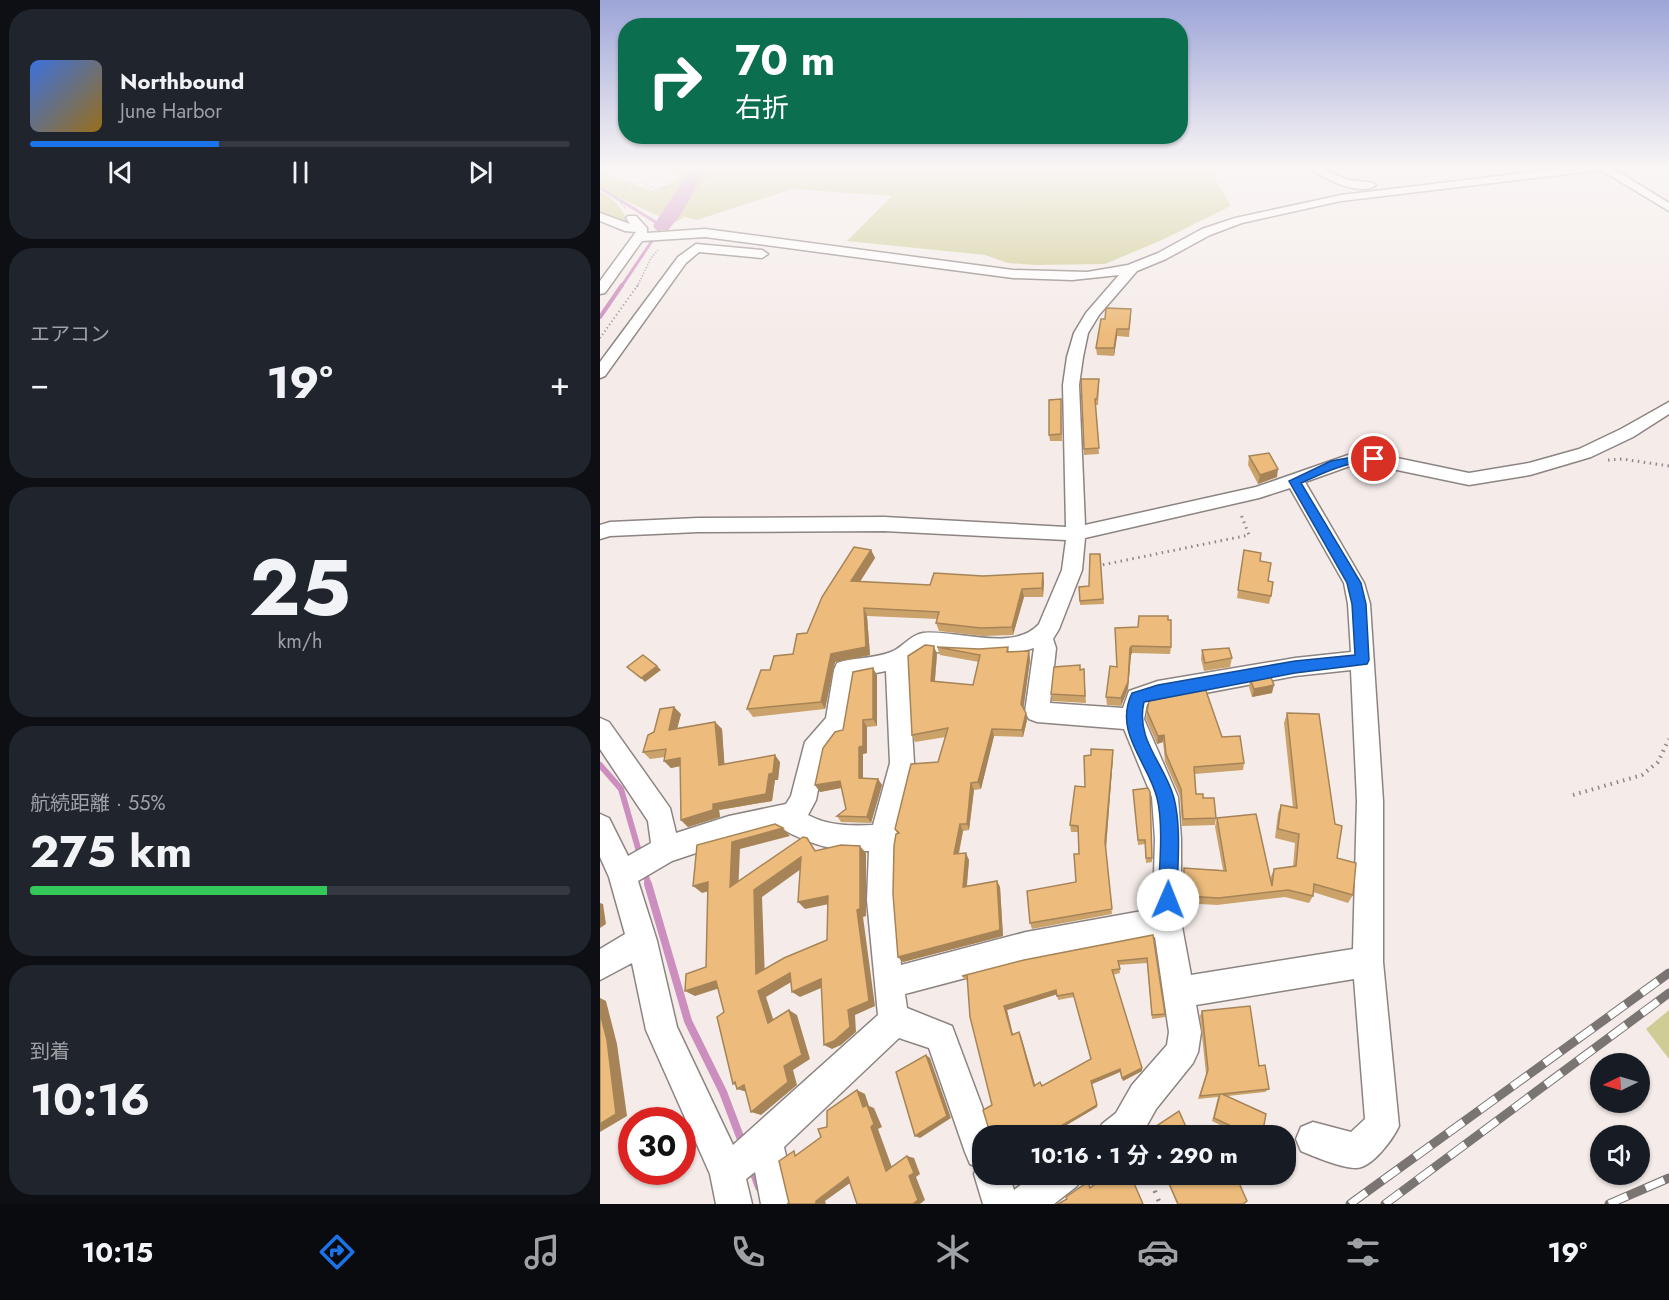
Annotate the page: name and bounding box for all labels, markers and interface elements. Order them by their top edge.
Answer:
text: 70 m [735,30,835,91]
icon: right [636,42,714,120]
text: Northbound [120,65,244,97]
text: 右折 [735,88,789,127]
text: June Harbor [120,97,222,126]
icon: previous [104,156,137,189]
icon: pause [284,156,317,189]
icon: next [464,156,497,189]
text: エアコン [30,320,110,349]
text: 19° [266,350,333,415]
text: − [30,360,49,407]
text: + [550,360,570,407]
pin [1348,433,1399,484]
icon: arrive [1357,442,1390,475]
text: 25 [249,532,351,644]
text: km/h [277,627,323,656]
text: 航続距離 · 55% [30,789,166,818]
text: 275 km [30,819,192,884]
position arrow [1136,868,1200,932]
text: 到着 [30,1037,70,1066]
north arrow [1590,1053,1650,1113]
map controls [1590,1053,1650,1185]
text: 10:16 [30,1067,150,1132]
speed limit sign: 30 [618,1107,696,1185]
button: sound [1590,1125,1650,1185]
text: 10:16 · 1 分 · 290 m [1030,1139,1238,1171]
icon: directions [316,1231,358,1273]
icon: music [521,1231,563,1273]
icon: phone [727,1231,769,1273]
icon: climate [932,1231,974,1273]
icon: car [1137,1231,1179,1273]
icon: filters [1342,1231,1384,1273]
text: 10:15 [82,1233,153,1272]
text: 19° [1548,1233,1587,1272]

